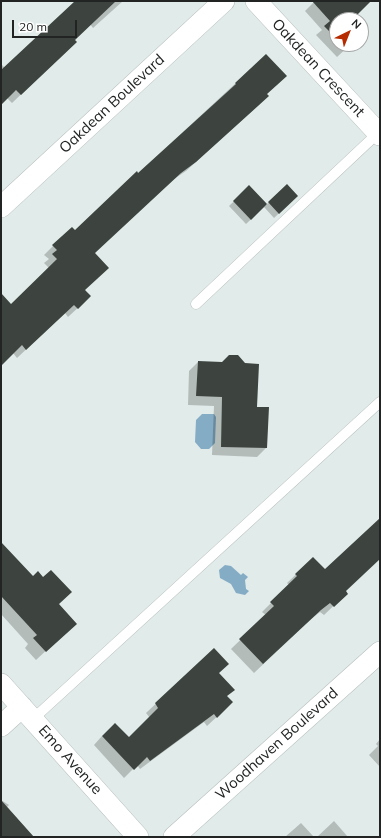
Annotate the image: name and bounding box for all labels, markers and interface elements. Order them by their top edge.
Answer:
scale bar [14,12,79,38]
north arrow [329,12,369,52]
street label: Oakdean Crescent [268,15,368,121]
text: N [349,16,364,32]
text: 20 m [19,19,47,34]
street label: Oakdean Boulevard [56,51,168,157]
street label: Woodhaven Boulevard [212,684,342,804]
street label: Emo Avenue [34,722,106,798]

